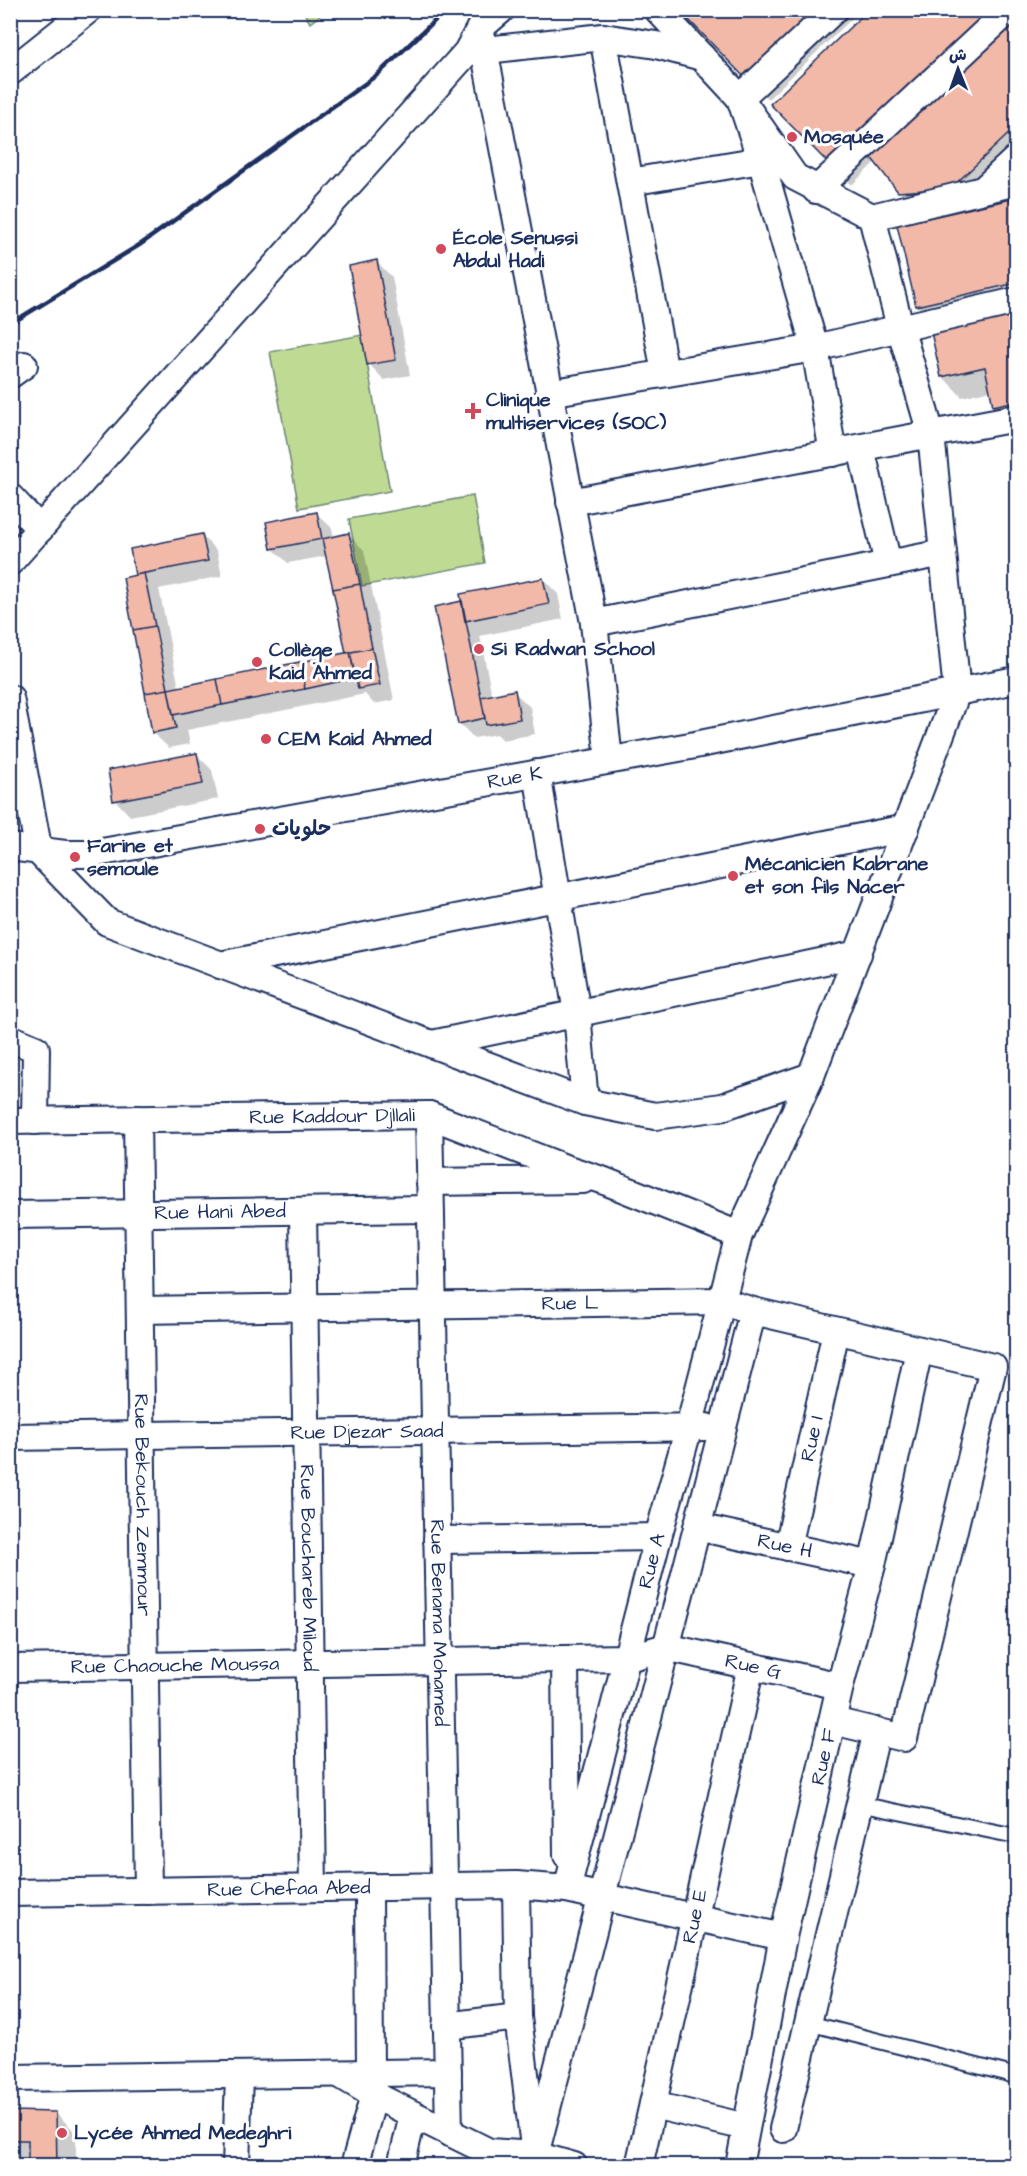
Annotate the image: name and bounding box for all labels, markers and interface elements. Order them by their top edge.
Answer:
north arrow [928,39,988,99]
text: ش [949,44,967,66]
place label: Mosquée [804,123,884,151]
marker: Mosquée [785,130,799,144]
place label: École Senussi Abdul Hadi [453,224,579,275]
marker: École Senussi Abdul Hadi [434,242,448,256]
place label: Clinique multiservices (SOC) [486,386,666,437]
marker: Clinique multiservices (SOC) [464,402,482,420]
place label: Si Radwan School [490,635,655,663]
place label: Collège Kaid Ahmed [269,636,373,687]
marker: Si Radwan School [472,642,486,656]
marker: Collège Kaid Ahmed [250,655,264,669]
place label: CEM Kaid Ahmed [278,725,432,753]
marker: CEM Kaid Ahmed [259,732,273,746]
street label: Rue K [485,759,544,796]
place label: حلويات [272,815,331,843]
marker: حلويات [253,822,267,836]
place label: Farine et semoule [87,832,174,883]
marker: Farine et semoule [68,850,82,864]
place label: Mécanicien Kabrane et son fils Nacer [745,850,928,901]
marker: Mécanicien Kabrane et son fils Nacer [726,869,740,883]
street label: Rue Kaddour Djllali [249,1101,415,1132]
street label: Rue Hani Abed [154,1197,286,1227]
street label: Rue L [541,1289,599,1318]
street label: Rue Bekouch Zemmour [127,1393,158,1617]
street label: Rue I [793,1413,831,1464]
street label: Rue Djezar Saad [290,1417,444,1447]
street label: Rue Bouchareb Miloud [293,1464,324,1672]
street label: Rue Benama Mohamed [423,1519,455,1727]
street label: Rue H [755,1527,815,1566]
street label: Rue A [631,1530,672,1591]
street label: Rue G [722,1647,784,1686]
street label: Rue Chaouche Moussa [70,1650,279,1681]
street label: Rue F [804,1726,844,1788]
street label: Rue Chefaa Abed [207,1873,371,1904]
street label: Rue E [675,1886,715,1946]
place label: Lycée Ahmed Medeghri [74,2119,292,2148]
marker: Lycée Ahmed Medeghri [55,2126,69,2140]

